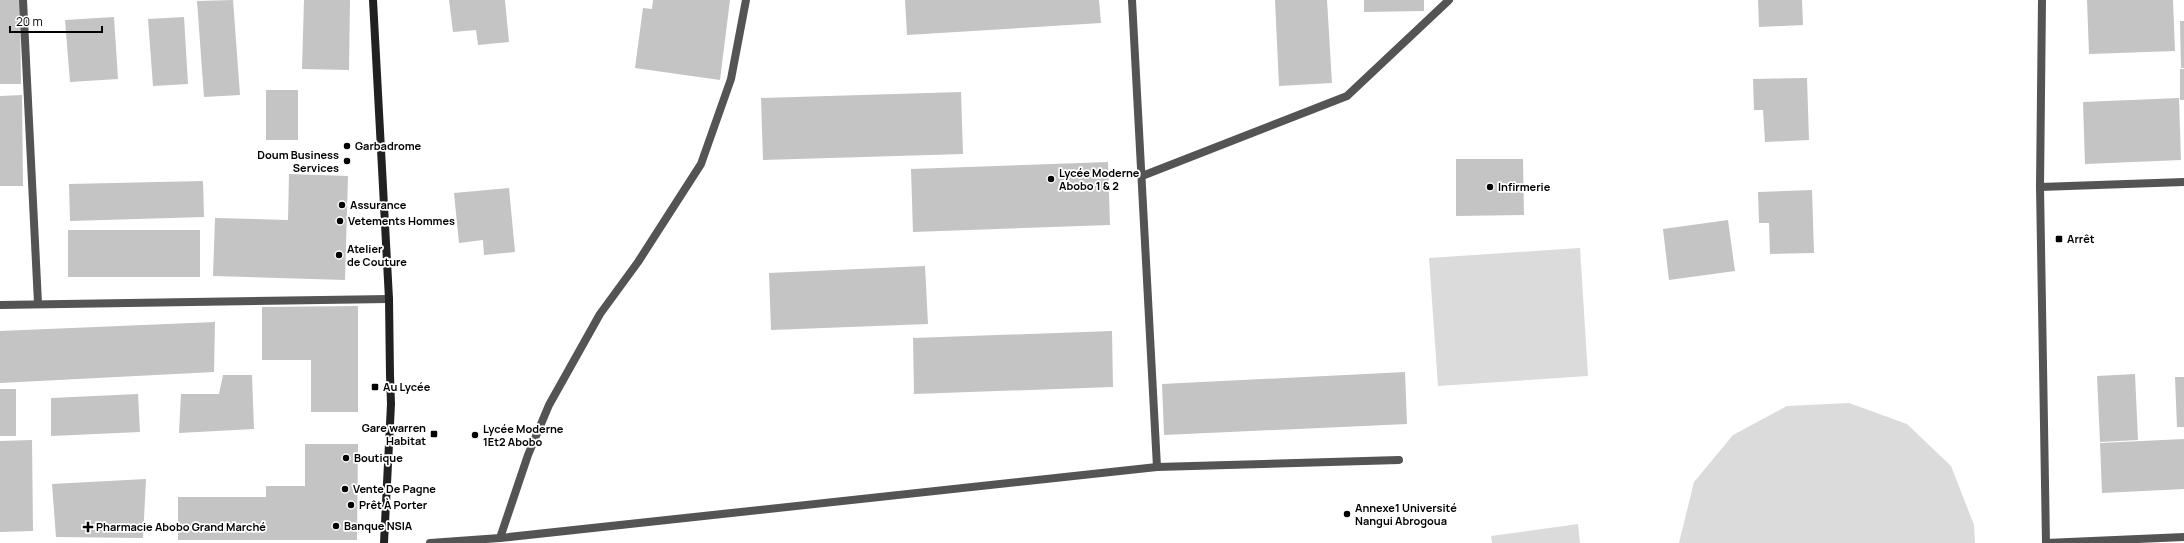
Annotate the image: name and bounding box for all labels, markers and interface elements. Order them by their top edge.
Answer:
scale bar [10,8,102,34]
text: 20 m [16,13,43,30]
place label: Garbadrome [355,138,422,153]
marker: Garbadrome [342,141,352,151]
place label: Doum Business Services [257,147,339,175]
marker: Doum Business Services [342,156,352,166]
place label: Lycée Moderne Abobo 1 & 2 [1059,165,1140,193]
marker: Lycée Moderne Abobo 1 & 2 [1046,174,1056,184]
place label: Infirmerie [1498,179,1551,194]
marker: Infirmerie [1485,182,1495,192]
place label: Assurance [350,197,407,212]
marker: Assurance [337,200,347,210]
place label: Vetements Hommes [348,213,455,228]
marker: Vetements Hommes [335,216,345,226]
place label: Arrêt [2067,231,2095,246]
marker: Arrêt [2054,234,2064,244]
place label: Atelier de Couture [347,241,407,269]
marker: Atelier de Couture [334,250,344,260]
place label: Au Lycée [383,379,431,394]
marker: Au Lycée [370,382,380,392]
place label: Gare warren Habitat [362,420,426,448]
place label: Lycée Moderne 1Et2 Abobo [483,421,564,449]
marker: Gare warren Habitat [429,429,439,439]
marker: Lycée Moderne 1Et2 Abobo [470,430,480,440]
place label: Boutique [354,450,403,465]
marker: Boutique [341,453,351,463]
place label: Vente De Pagne [353,481,436,496]
marker: Vente De Pagne [340,484,350,494]
place label: Prêt À Porter [359,497,428,512]
marker: Prêt À Porter [346,500,356,510]
place label: Annexe1 Université Nangui Abrogoua [1355,500,1457,528]
marker: Annexe1 Université Nangui Abrogoua [1342,509,1352,519]
place label: Banque NSIA [344,518,413,533]
place label: Pharmacie Abobo Grand Marché [96,519,266,534]
marker: Banque NSIA [331,521,341,531]
marker: Pharmacie Abobo Grand Marché [83,522,93,532]

